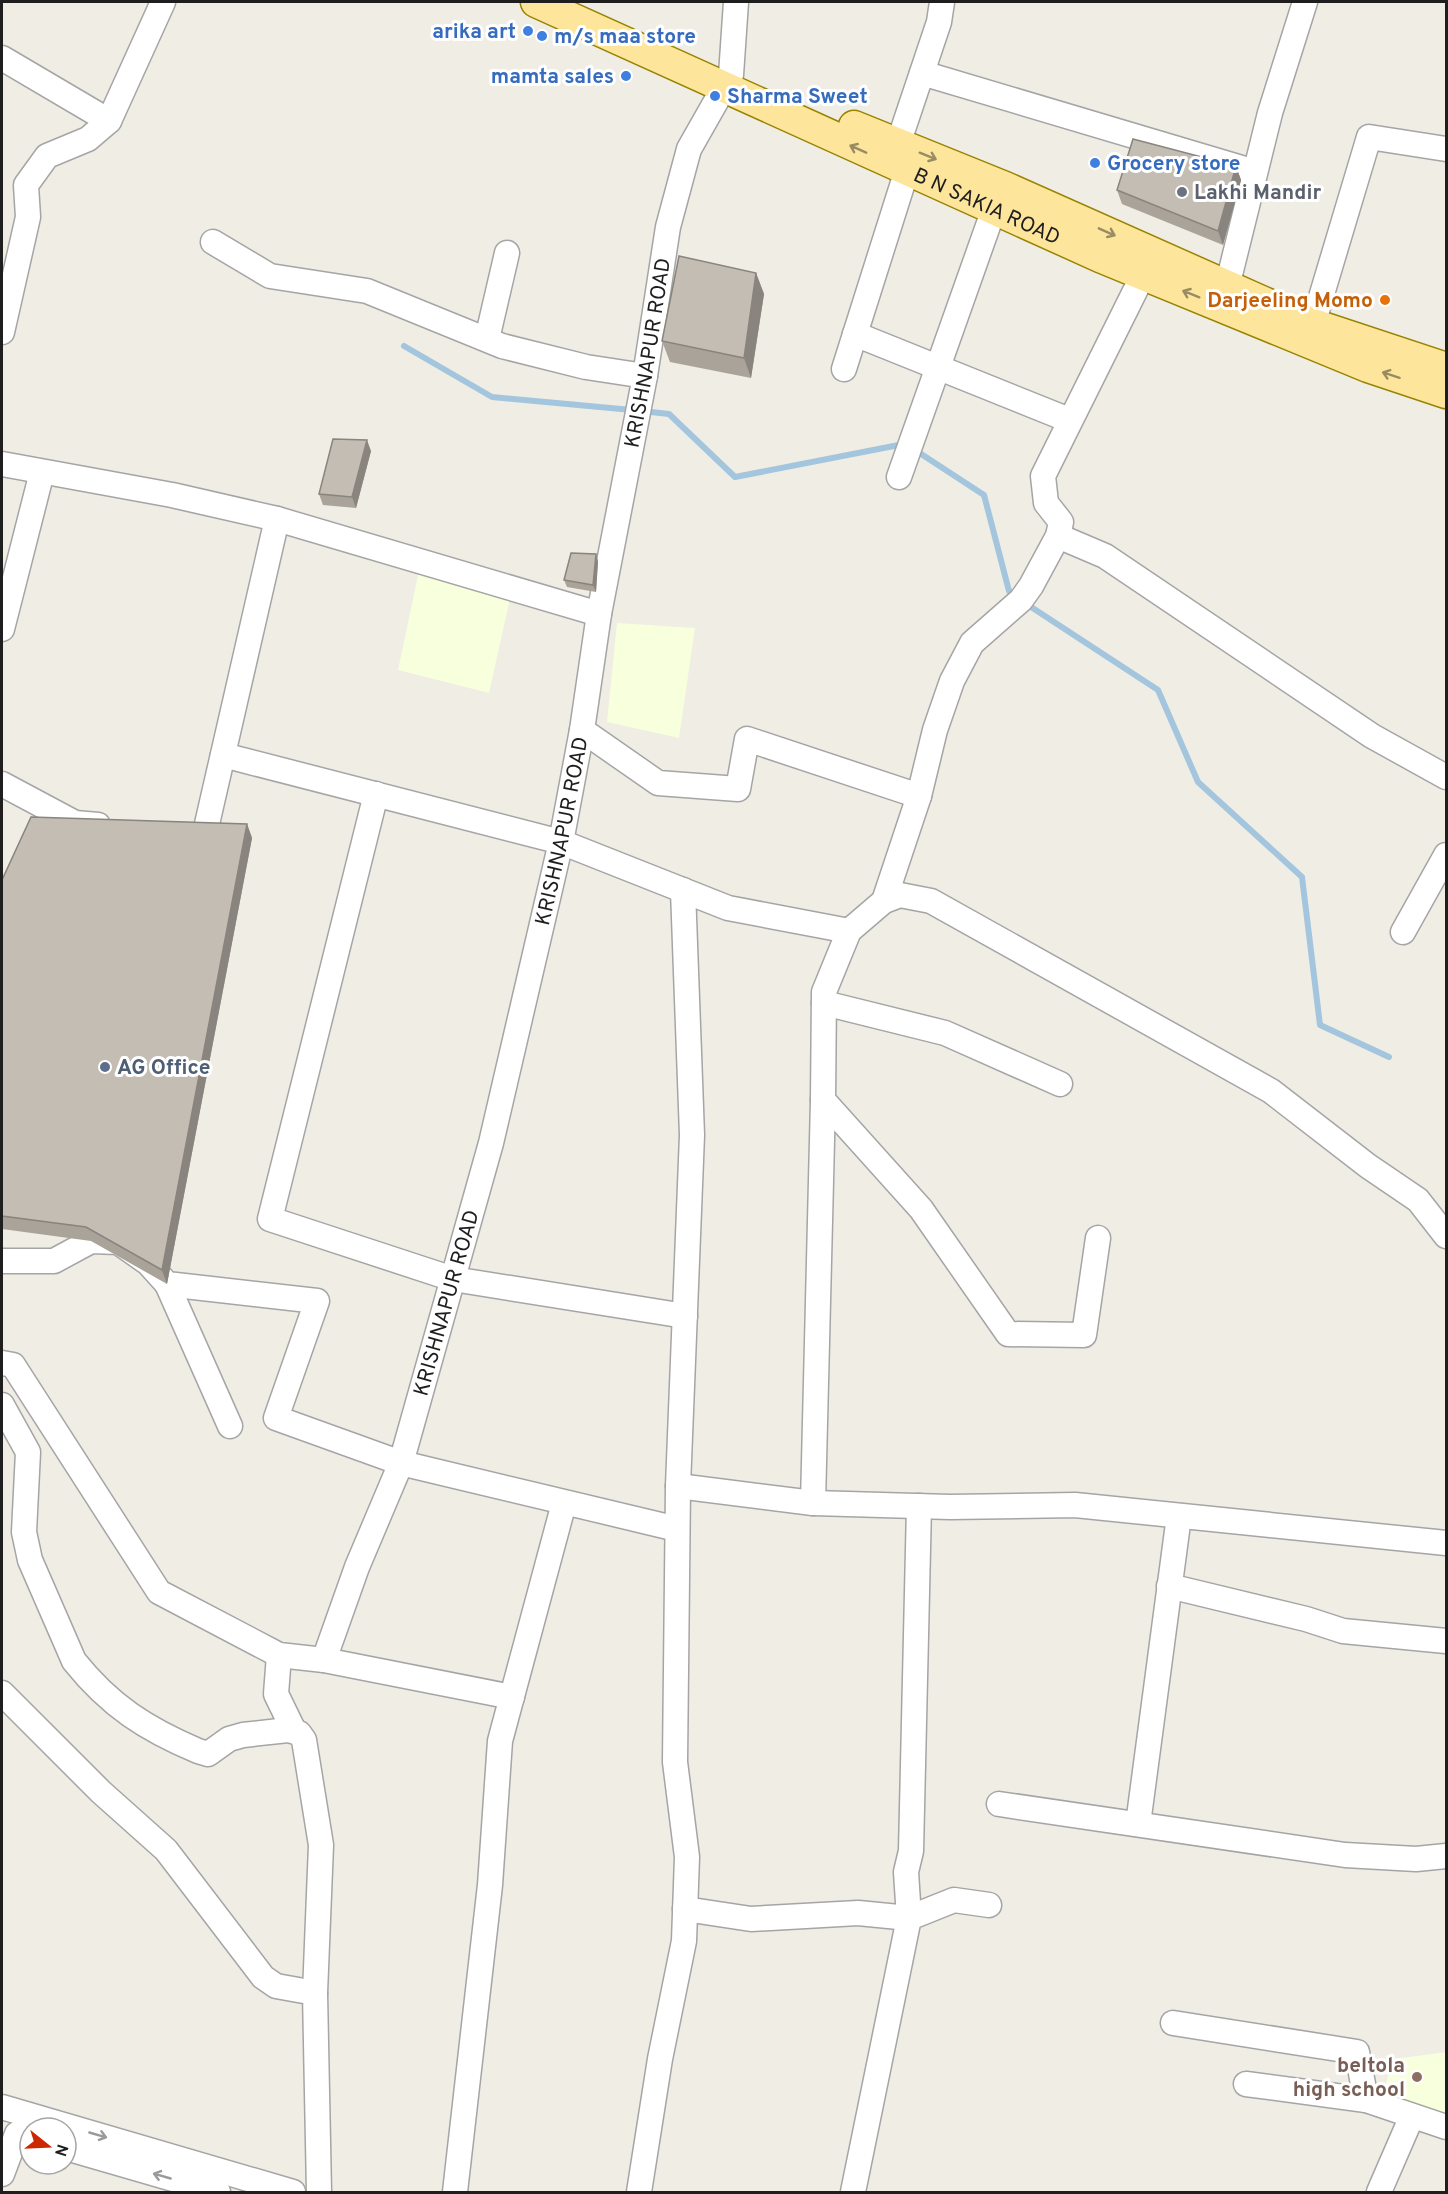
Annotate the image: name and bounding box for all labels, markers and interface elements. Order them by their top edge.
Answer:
place label: arika art [432,19,516,46]
marker: arika art [521,24,535,38]
place label: m/s maa store [554,24,696,51]
marker: m/s maa store [535,29,549,43]
place label: mamta sales [491,64,614,91]
marker: mamta sales [619,69,633,83]
place label: Sharma Sweet [727,84,868,111]
marker: Sharma Sweet [708,89,722,103]
one-way arrow [850,142,868,154]
one-way arrow [918,151,936,162]
place label: Grocery store [1107,151,1241,178]
marker: Grocery store [1088,156,1102,170]
street label: B N SAKIA ROAD [909,162,1064,252]
place label: Lakhi Mandir [1194,180,1321,207]
marker: Lakhi Mandir [1175,185,1189,199]
one-way arrow [1098,227,1116,239]
street label: KRISHNAPUR ROAD [619,256,678,450]
one-way arrow [1182,288,1200,299]
place label: Darjeeling Momo [1207,288,1373,315]
marker: Darjeeling Momo [1378,293,1392,307]
one-way arrow [1382,369,1401,380]
street label: KRISHNAPUR ROAD [530,735,595,928]
place label: AG Office [117,1055,210,1082]
marker: AG Office [98,1060,112,1074]
street label: KRISHNAPUR ROAD [408,1207,487,1399]
place label: beltola high school [1293,2053,1405,2104]
marker: beltola high school [1410,2070,1424,2084]
north arrow [18,2116,78,2176]
one-way arrow [88,2130,107,2141]
text: N [49,2141,72,2159]
one-way arrow [153,2170,172,2181]

